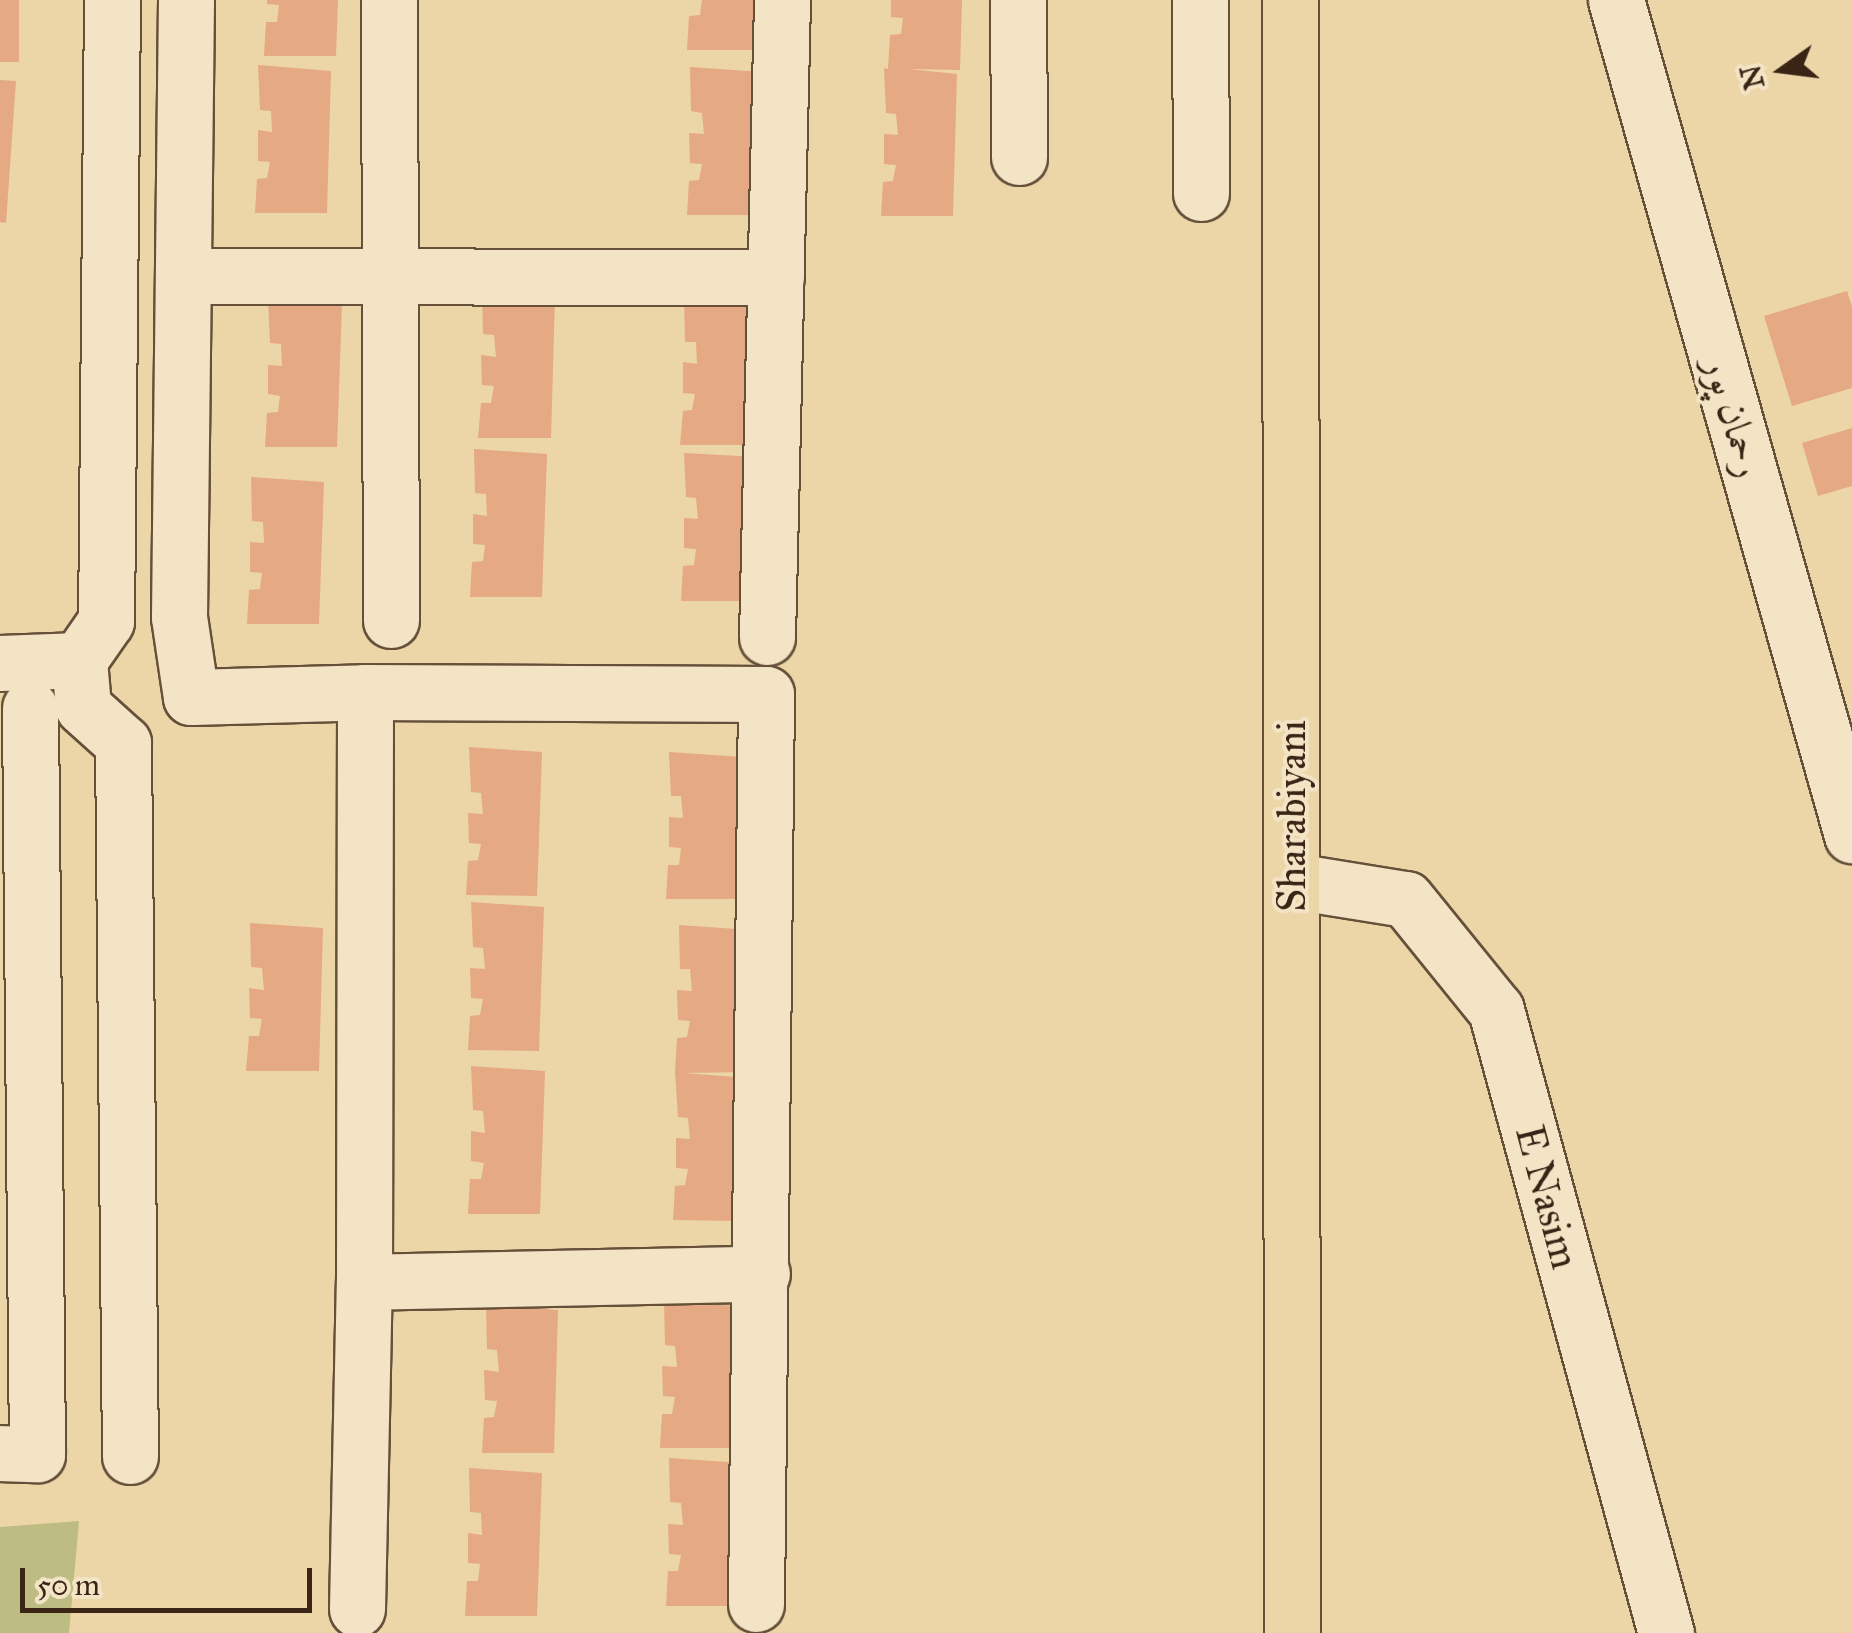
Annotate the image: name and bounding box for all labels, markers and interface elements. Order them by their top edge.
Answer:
north arrow [1732,20,1832,120]
text: N [1733,62,1772,93]
street label: رحمان پور [1694,351,1774,483]
street label: Sharabiyani [1268,720,1316,912]
street label: E Nasim [1505,1120,1589,1274]
scale bar [25,1548,318,1610]
text: 50 m [37,1567,100,1603]

